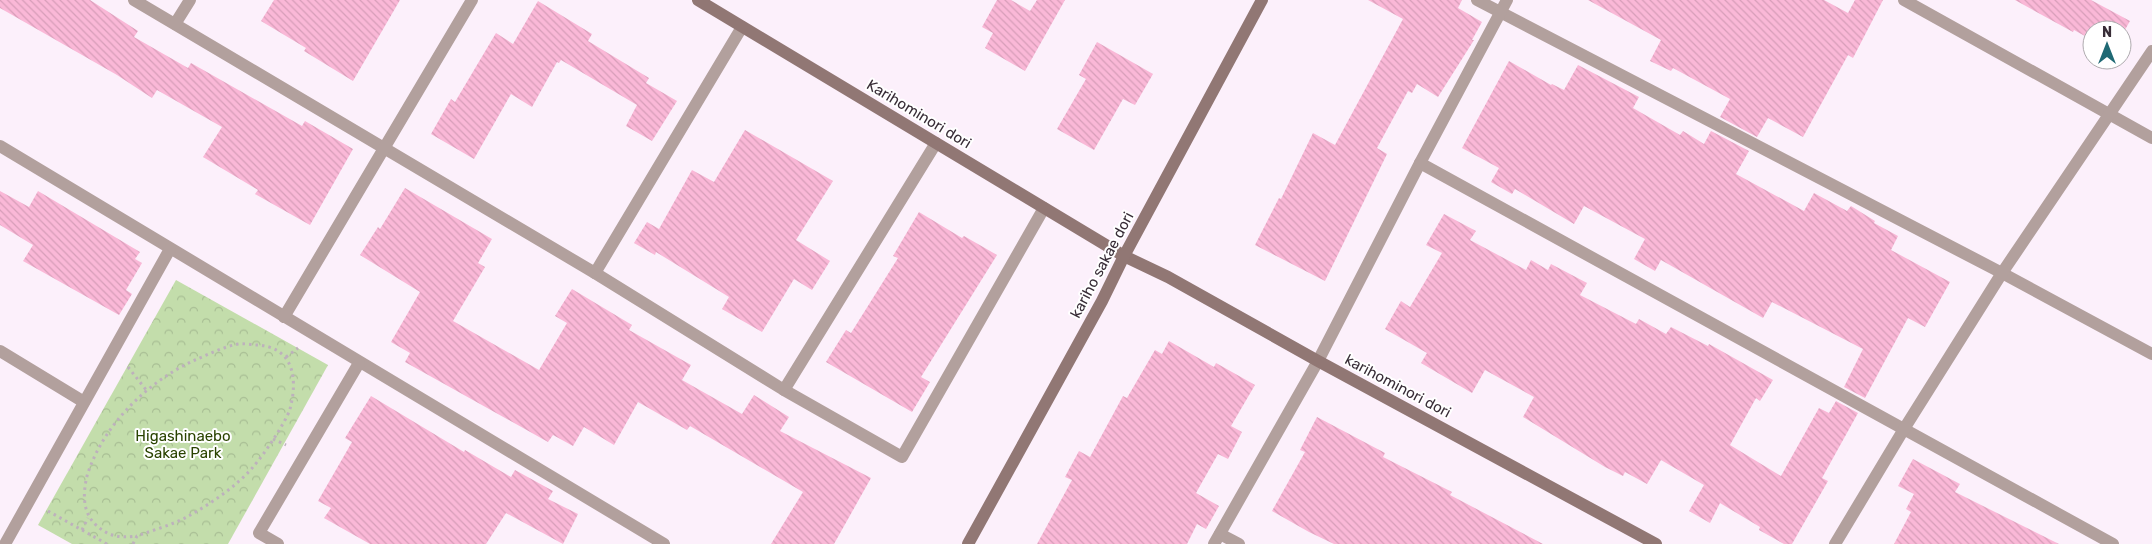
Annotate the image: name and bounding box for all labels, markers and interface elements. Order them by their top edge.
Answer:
north arrow [2082,20,2132,70]
text: N [2102,24,2112,41]
street label: Karihominori dori [863,76,975,152]
street label: kariho sakae dori [1067,209,1137,321]
street label: karihominori dori [1342,350,1454,422]
park label: Higashinaebo Sakae Park [135,427,231,462]

